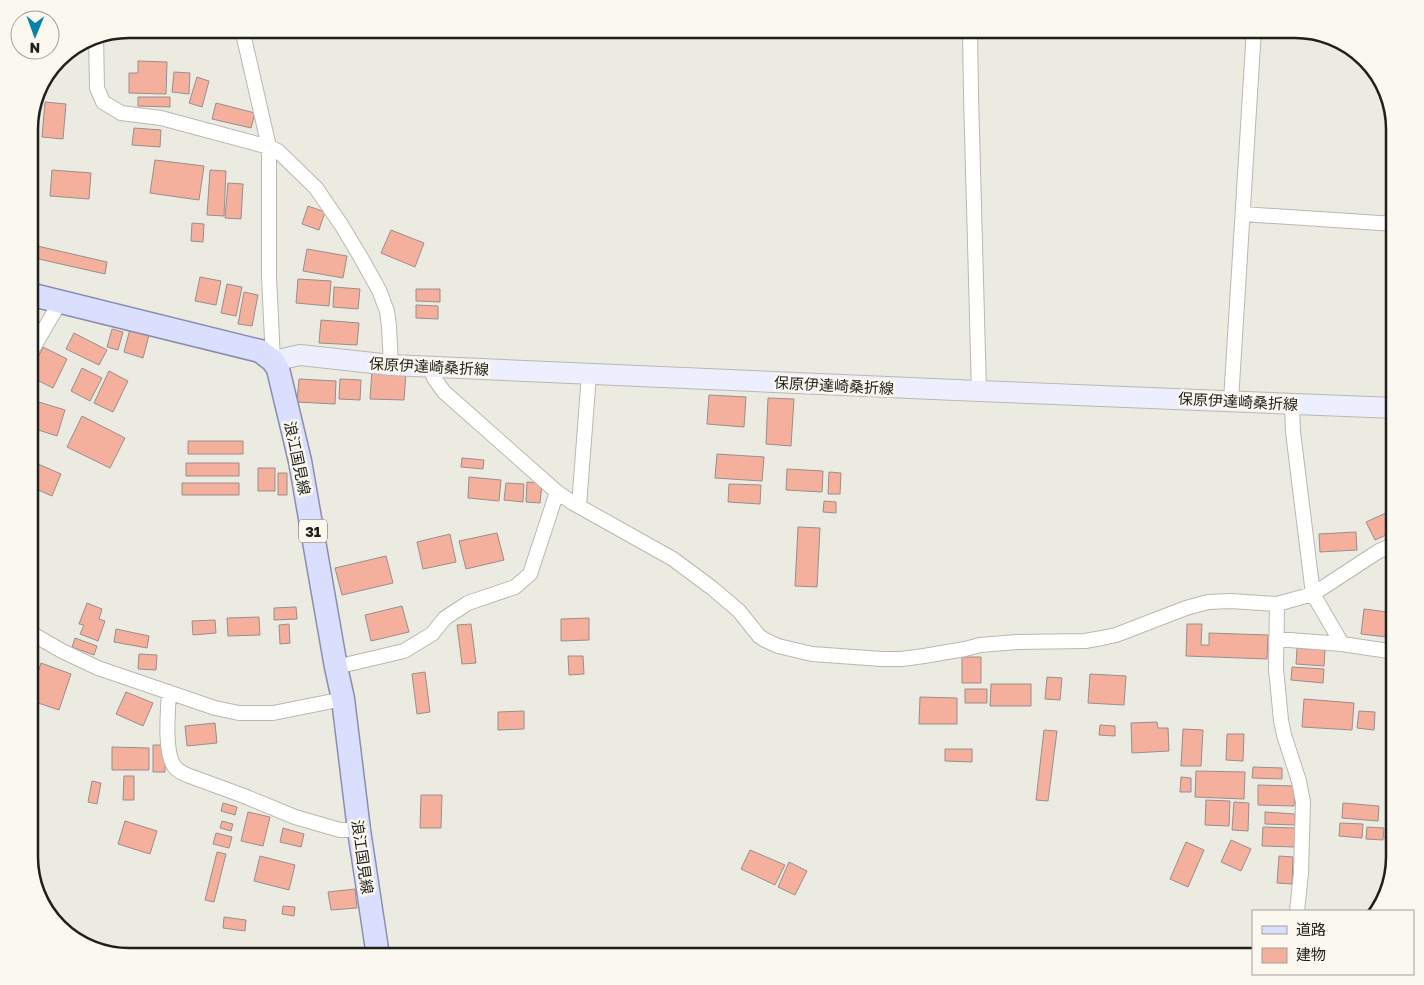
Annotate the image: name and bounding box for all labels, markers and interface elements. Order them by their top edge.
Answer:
north arrow [10,10,60,60]
text: N [29,40,40,57]
street label: 保原伊達崎桑折線 [369,354,489,378]
street label: 保原伊達崎桑折線 [774,373,894,397]
street label: 保原伊達崎桑折線 [1178,389,1298,413]
street label: 浪江国見線 [281,419,315,497]
road number: 31 [299,520,327,542]
street label: 浪江国見線 [349,819,377,895]
legend [1252,910,1414,975]
text: 道路 [1296,920,1326,938]
text: 建物 [1296,945,1326,963]

